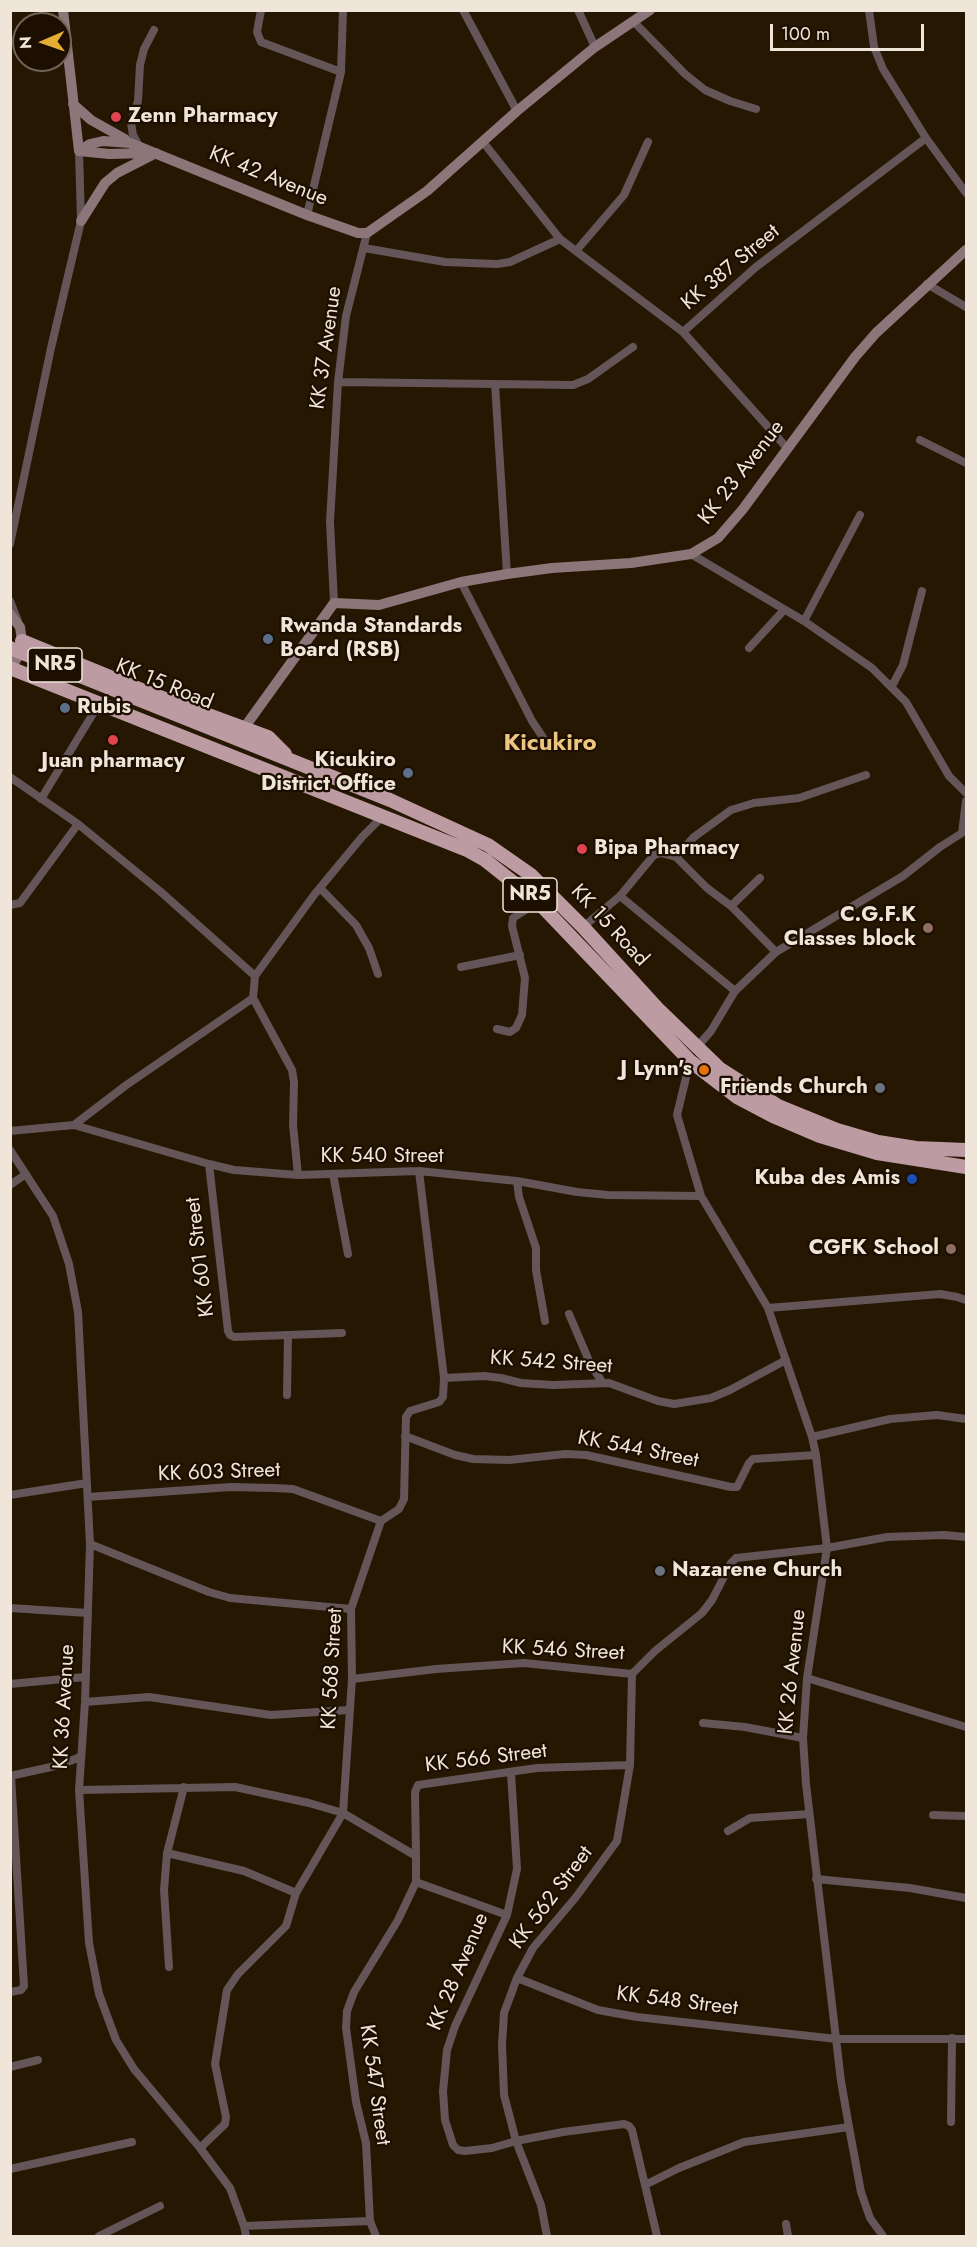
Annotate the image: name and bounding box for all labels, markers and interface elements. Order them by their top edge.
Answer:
north arrow [12,12,72,72]
scale bar [773,12,928,50]
text: 100 m [781,21,830,47]
text: N [14,36,37,49]
place label: Zenn Pharmacy [128,104,278,130]
marker: Zenn Pharmacy [109,110,123,124]
street label: KK 42 Avenue [205,142,331,212]
street label: KK 387 Street [677,220,785,316]
street label: KK 37 Avenue [306,285,348,411]
street label: KK 23 Avenue [694,416,790,530]
place label: Rwanda Standards Board (RSB) [280,614,462,664]
marker: Rwanda Standards Board (RSB) [261,632,275,646]
road number: NR5 [28,648,82,682]
street label: KK 15 Road [112,654,216,716]
place label: Rubis [77,695,131,721]
marker: Rubis [58,701,72,715]
district label: Kicukiro [503,730,597,758]
marker: Juan pharmacy [106,733,120,747]
place label: Kicukiro District Office [261,748,396,798]
place label: Juan pharmacy [41,749,185,775]
marker: Kicukiro District Office [401,766,415,780]
place label: Bipa Pharmacy [594,836,739,862]
marker: Bipa Pharmacy [575,842,589,856]
road number: NR5 [503,878,557,912]
street label: KK 15 Road [565,880,653,972]
place label: C.G.F.K Classes block [784,903,916,953]
marker: C.G.F.K Classes block [921,921,935,935]
place label: J Lynn's [620,1057,692,1083]
marker: J Lynn's [697,1063,711,1077]
place label: Friends Church [720,1075,868,1101]
marker: Friends Church [873,1081,887,1095]
street label: KK 540 Street [320,1144,444,1170]
place label: Kuba des Amis [754,1166,900,1192]
marker: Kuba des Amis [905,1172,919,1186]
street label: KK 601 Street [181,1196,221,1318]
place label: CGFK School [809,1236,939,1262]
marker: CGFK School [944,1242,958,1256]
street label: KK 542 Street [489,1346,613,1380]
street label: KK 544 Street [575,1426,701,1474]
street label: KK 603 Street [157,1458,281,1488]
place label: Nazarene Church [672,1558,842,1584]
marker: Nazarene Church [653,1564,667,1578]
street label: KK 568 Street [317,1608,349,1730]
street label: KK 26 Avenue [774,1608,812,1736]
street label: KK 546 Street [501,1635,625,1667]
street label: KK 36 Avenue [49,1644,81,1770]
street label: KK 566 Street [424,1739,548,1779]
street label: KK 562 Street [505,1842,599,1954]
street label: KK 28 Avenue [423,1909,495,2035]
street label: KK 548 Street [615,1982,739,2022]
street label: KK 547 Street [353,2023,395,2147]

